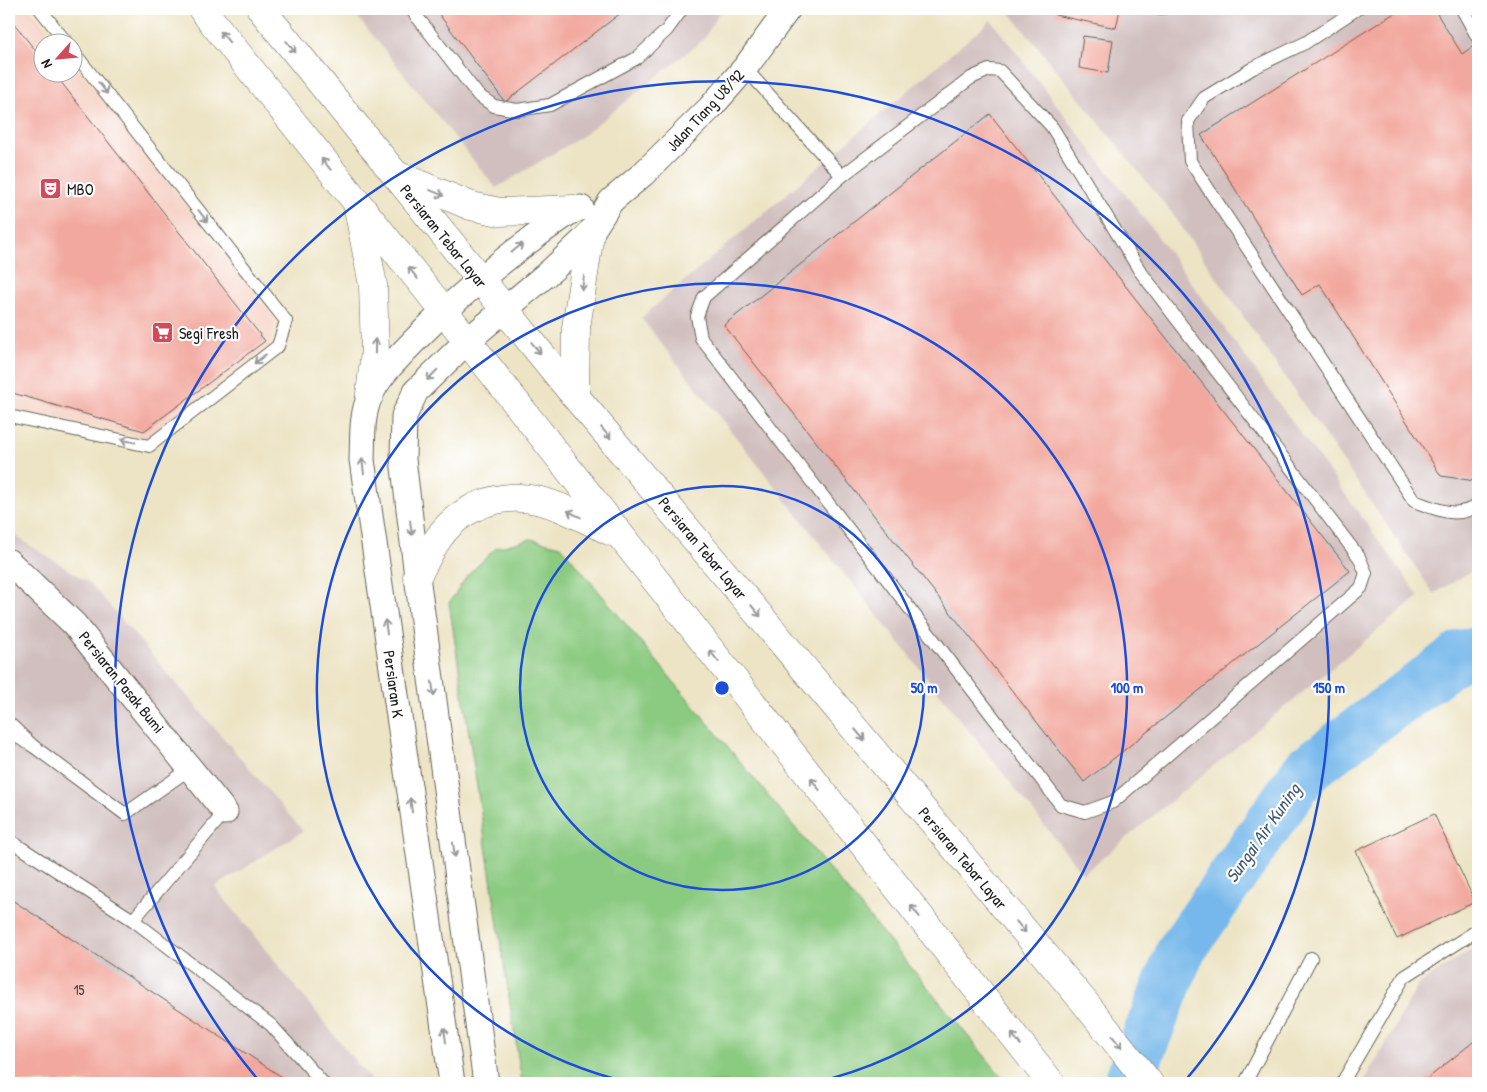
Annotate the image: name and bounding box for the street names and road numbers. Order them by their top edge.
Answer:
street label: Jalan Tiang U8/92 [661,64,749,156]
street label: Persiaran Tebar Layar [395,180,493,292]
street label: Persiaran Tebar Layar [654,492,752,604]
street label: Persiaran Pasak Bumi [74,626,170,738]
street label: Persiaran K [378,649,410,720]
street label: Persiaran Tebar Layar [914,802,1012,914]

